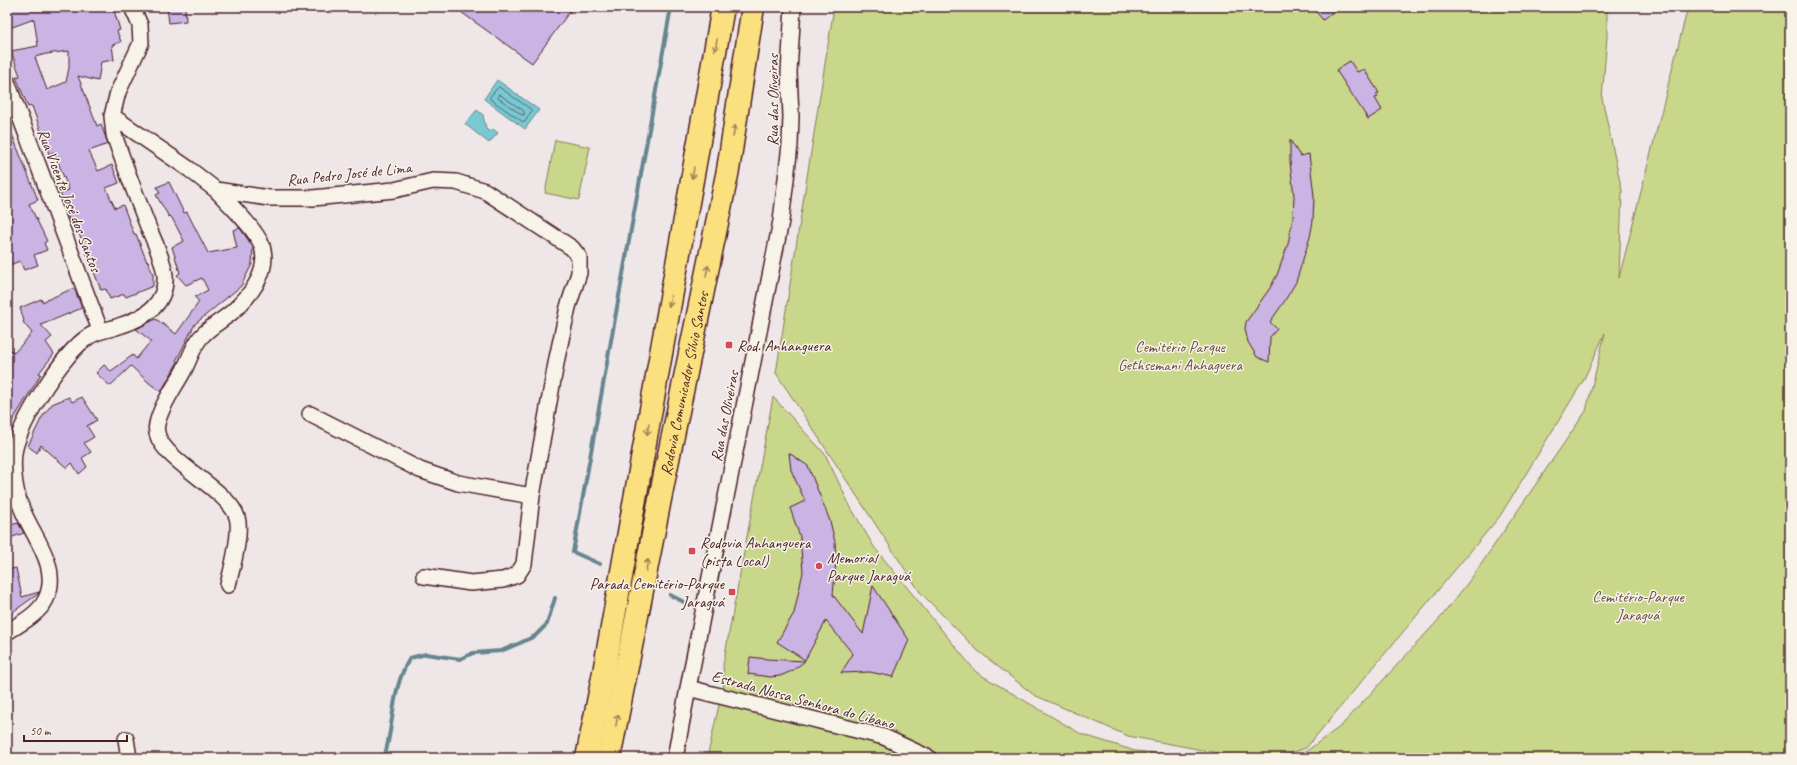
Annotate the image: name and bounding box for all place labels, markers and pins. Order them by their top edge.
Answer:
place label: Rod. Anhanguera [737,336,831,356]
marker: Rod. Anhanguera [724,340,734,350]
place label: Rodovia Anhanguera (pista Local) [700,533,812,571]
marker: Rodovia Anhanguera (pista Local) [687,546,697,556]
place label: Memorial Parque Jaraguá [827,548,912,586]
marker: Memorial Parque Jaraguá [814,561,824,571]
place label: Parada Cemitério-Parque Jaraguá [590,574,726,612]
marker: Parada Cemitério-Parque Jaraguá [727,587,737,597]

